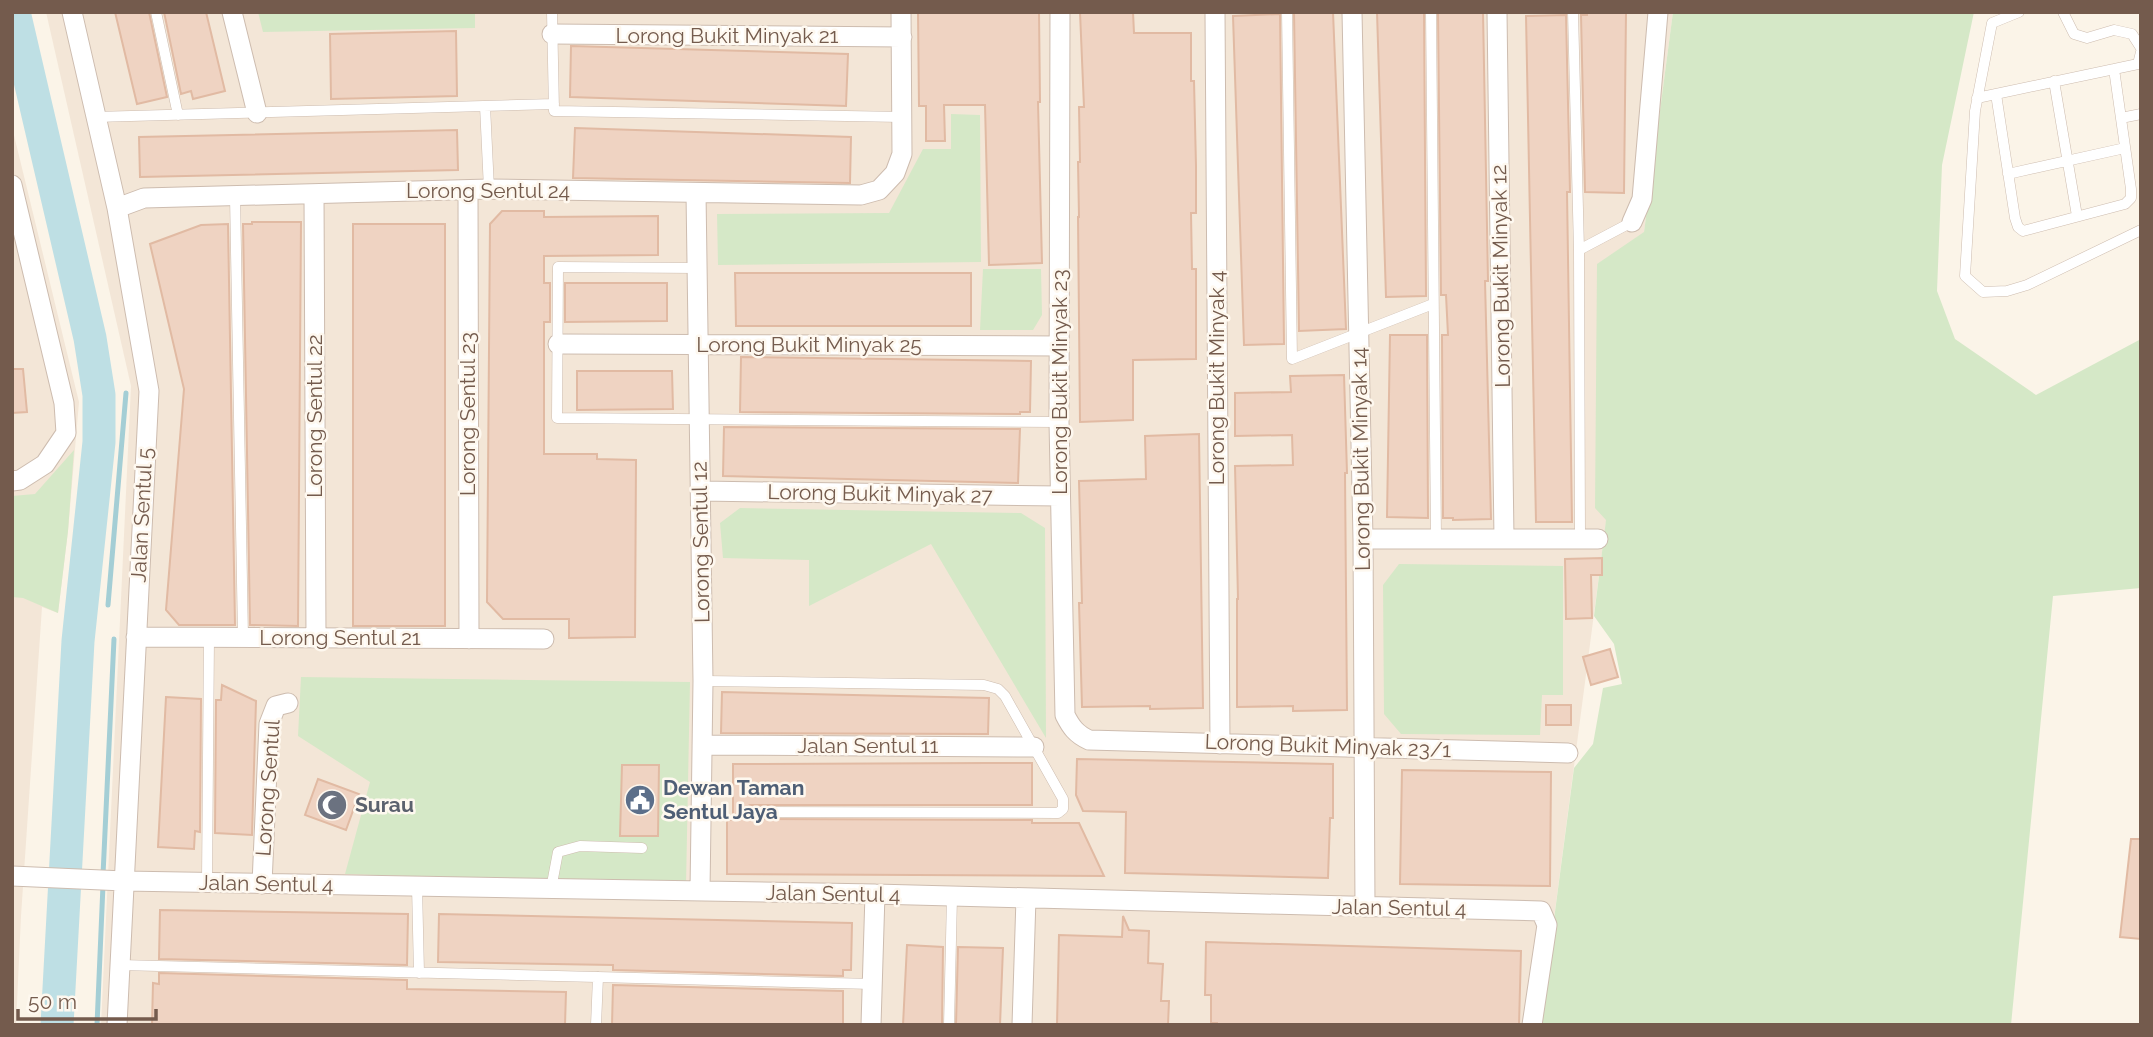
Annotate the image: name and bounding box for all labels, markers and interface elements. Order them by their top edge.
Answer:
street label: Lorong Bukit Minyak 21 [615,23,839,48]
street label: Lorong Bukit Minyak 12 [1486,164,1515,388]
street label: Lorong Sentul 24 [406,178,570,203]
street label: Lorong Bukit Minyak 23 [1047,269,1072,495]
street label: Lorong Bukit Minyak 4 [1204,271,1229,485]
street label: Lorong Sentul 23 [455,332,480,496]
street label: Lorong Bukit Minyak 25 [696,332,922,357]
street label: Lorong Sentul 22 [302,334,327,498]
street label: Lorong Bukit Minyak 14 [1346,347,1375,571]
street label: Jalan Sentul 5 [125,447,158,583]
street label: Lorong Sentul 12 [687,461,714,623]
street label: Lorong Bukit Minyak 27 [767,479,994,508]
street label: Lorong Sentul 21 [259,625,421,650]
street label: Lorong Sentul [250,718,285,857]
street label: Lorong Bukit Minyak 23/1 [1204,729,1452,762]
street label: Jalan Sentul 11 [797,733,939,758]
place label: Dewan Taman Sentul Jaya [663,775,804,824]
public building icon: Dewan Taman Sentul Jaya [623,783,657,817]
mosque icon: Surau [315,788,349,822]
place label: Surau [355,792,414,817]
street label: Jalan Sentul 4 [198,870,334,897]
street label: Jalan Sentul 4 [765,880,901,907]
street label: Jalan Sentul 4 [1331,894,1467,921]
scale bar [18,978,156,1022]
text: 50 m [28,989,77,1014]

